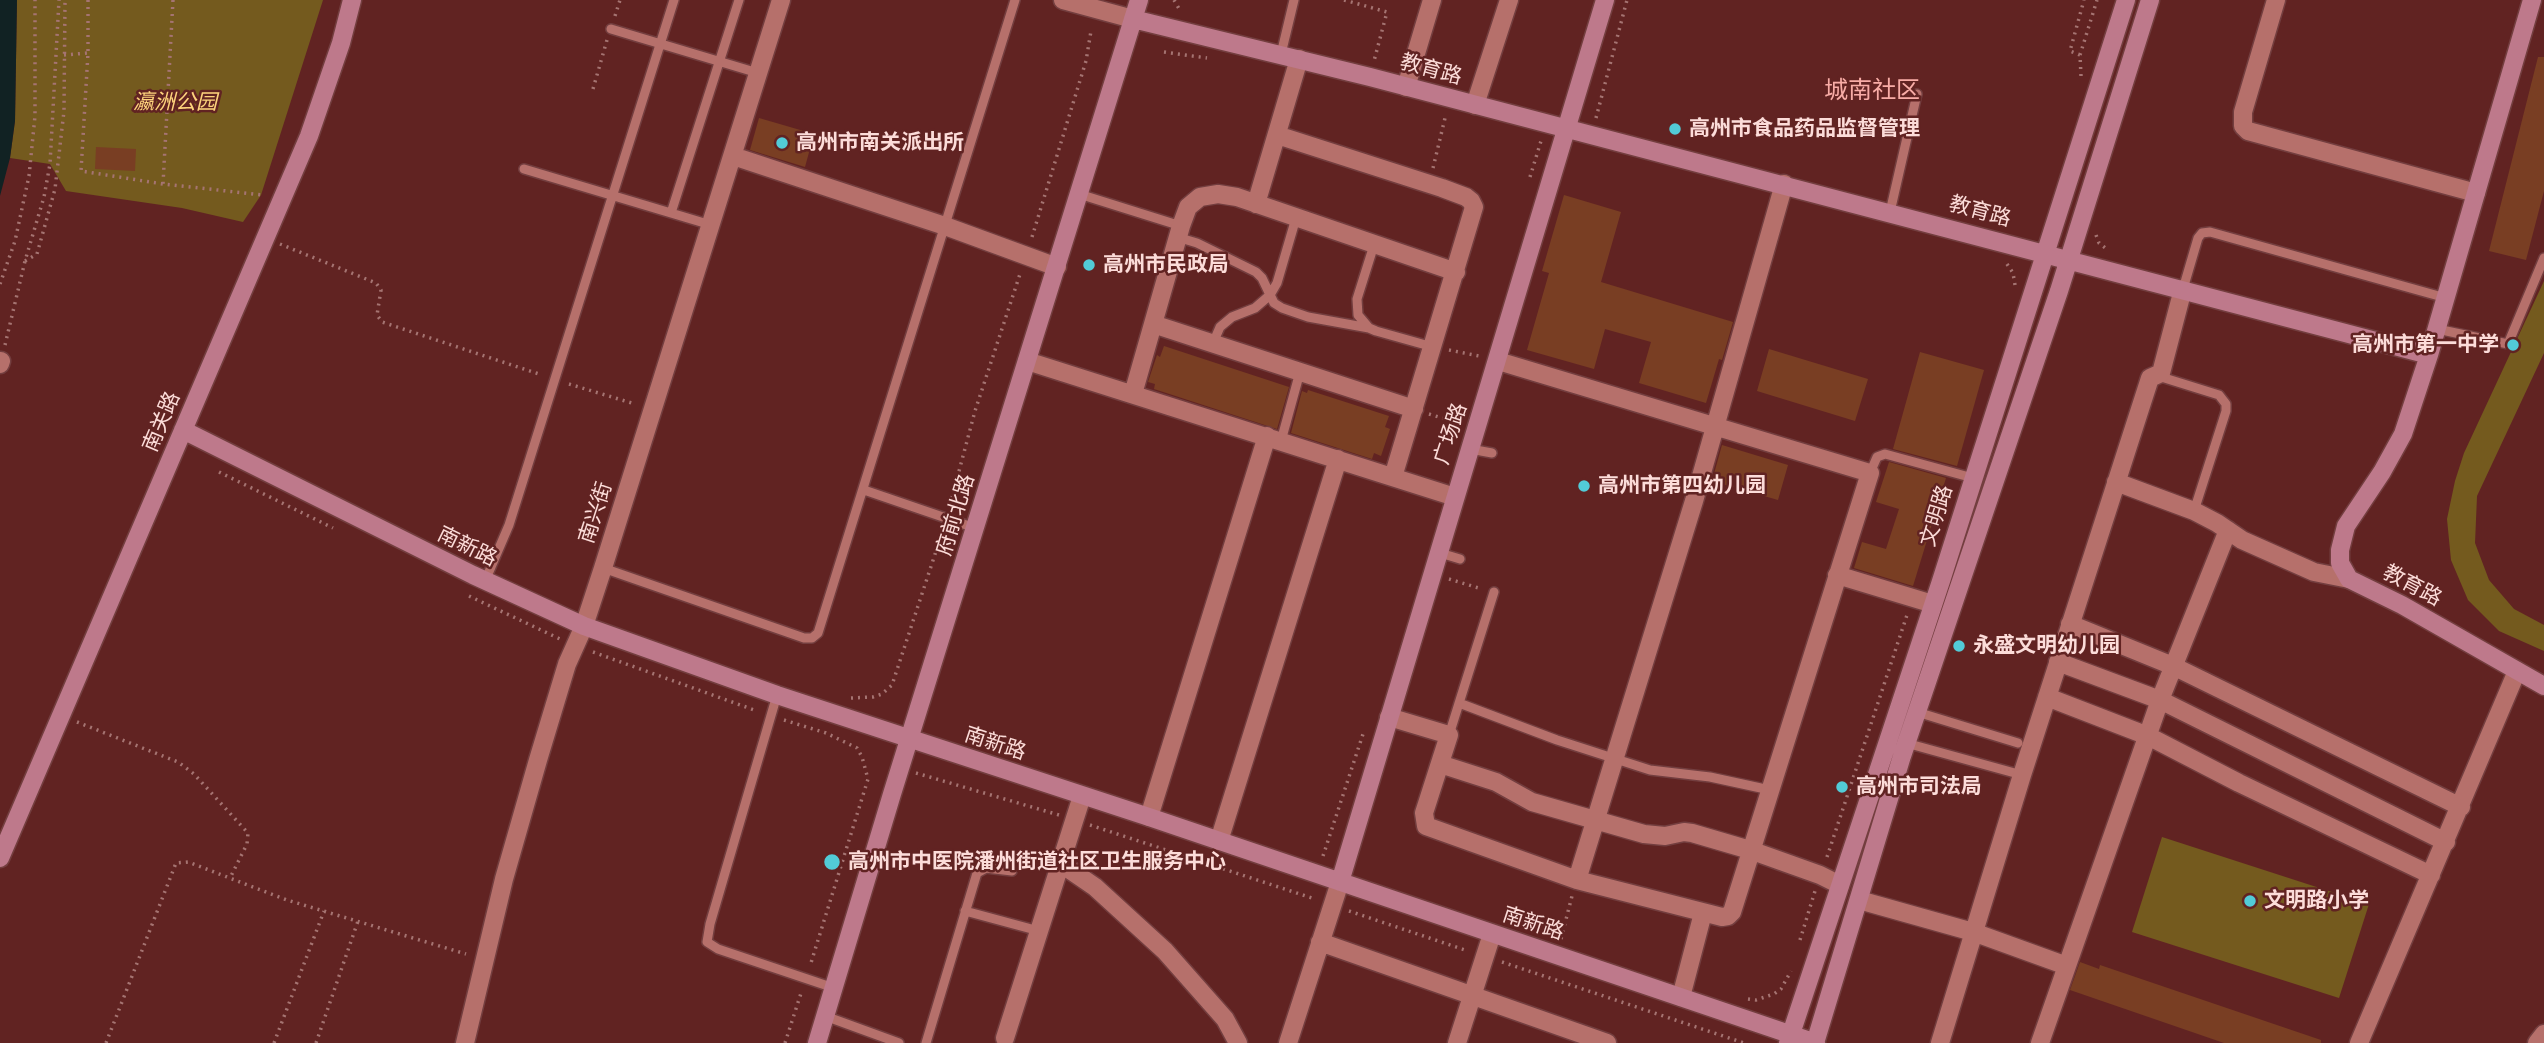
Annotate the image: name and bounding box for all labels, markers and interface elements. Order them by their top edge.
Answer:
street label: 教育路 [1397,50,1465,90]
district label: 城南社区 [1824,77,1920,105]
park label: 瀛洲公园 [133,90,217,116]
place label: 高州市食品药品监督管理 [1689,116,1920,142]
marker: 高州市食品药品监督管理 [1667,121,1683,137]
place label: 高州市南关派出所 [796,130,964,156]
marker: 高州市南关派出所 [774,135,790,151]
street label: 教育路 [1946,192,2014,232]
place label: 高州市民政局 [1103,252,1229,278]
marker: 高州市民政局 [1081,257,1097,273]
place label: 高州市第一中学 [2352,332,2499,358]
marker: 高州市第一中学 [2505,337,2521,353]
street label: 南关路 [138,388,186,456]
street label: 广场路 [1429,400,1473,468]
street label: 府前北路 [932,471,980,559]
place label: 高州市第四幼儿园 [1598,473,1766,499]
marker: 高州市第四幼儿园 [1576,478,1592,494]
street label: 南兴街 [574,479,618,547]
street label: 文明路 [1916,482,1958,550]
street label: 南新路 [433,522,501,572]
street label: 教育路 [2378,560,2446,612]
place label: 永盛文明幼儿园 [1973,633,2120,659]
marker: 永盛文明幼儿园 [1951,638,1967,654]
street label: 南新路 [961,722,1029,766]
place label: 高州市司法局 [1856,774,1982,800]
marker: 高州市司法局 [1834,779,1850,795]
place label: 高州市中医院潘州街道社区卫生服务中心 [848,849,1226,875]
marker: 高州市中医院潘州街道社区卫生服务中心 [822,852,842,872]
place label: 文明路小学 [2264,888,2369,914]
marker: 文明路小学 [2242,893,2258,909]
street label: 南新路 [1499,902,1567,946]

